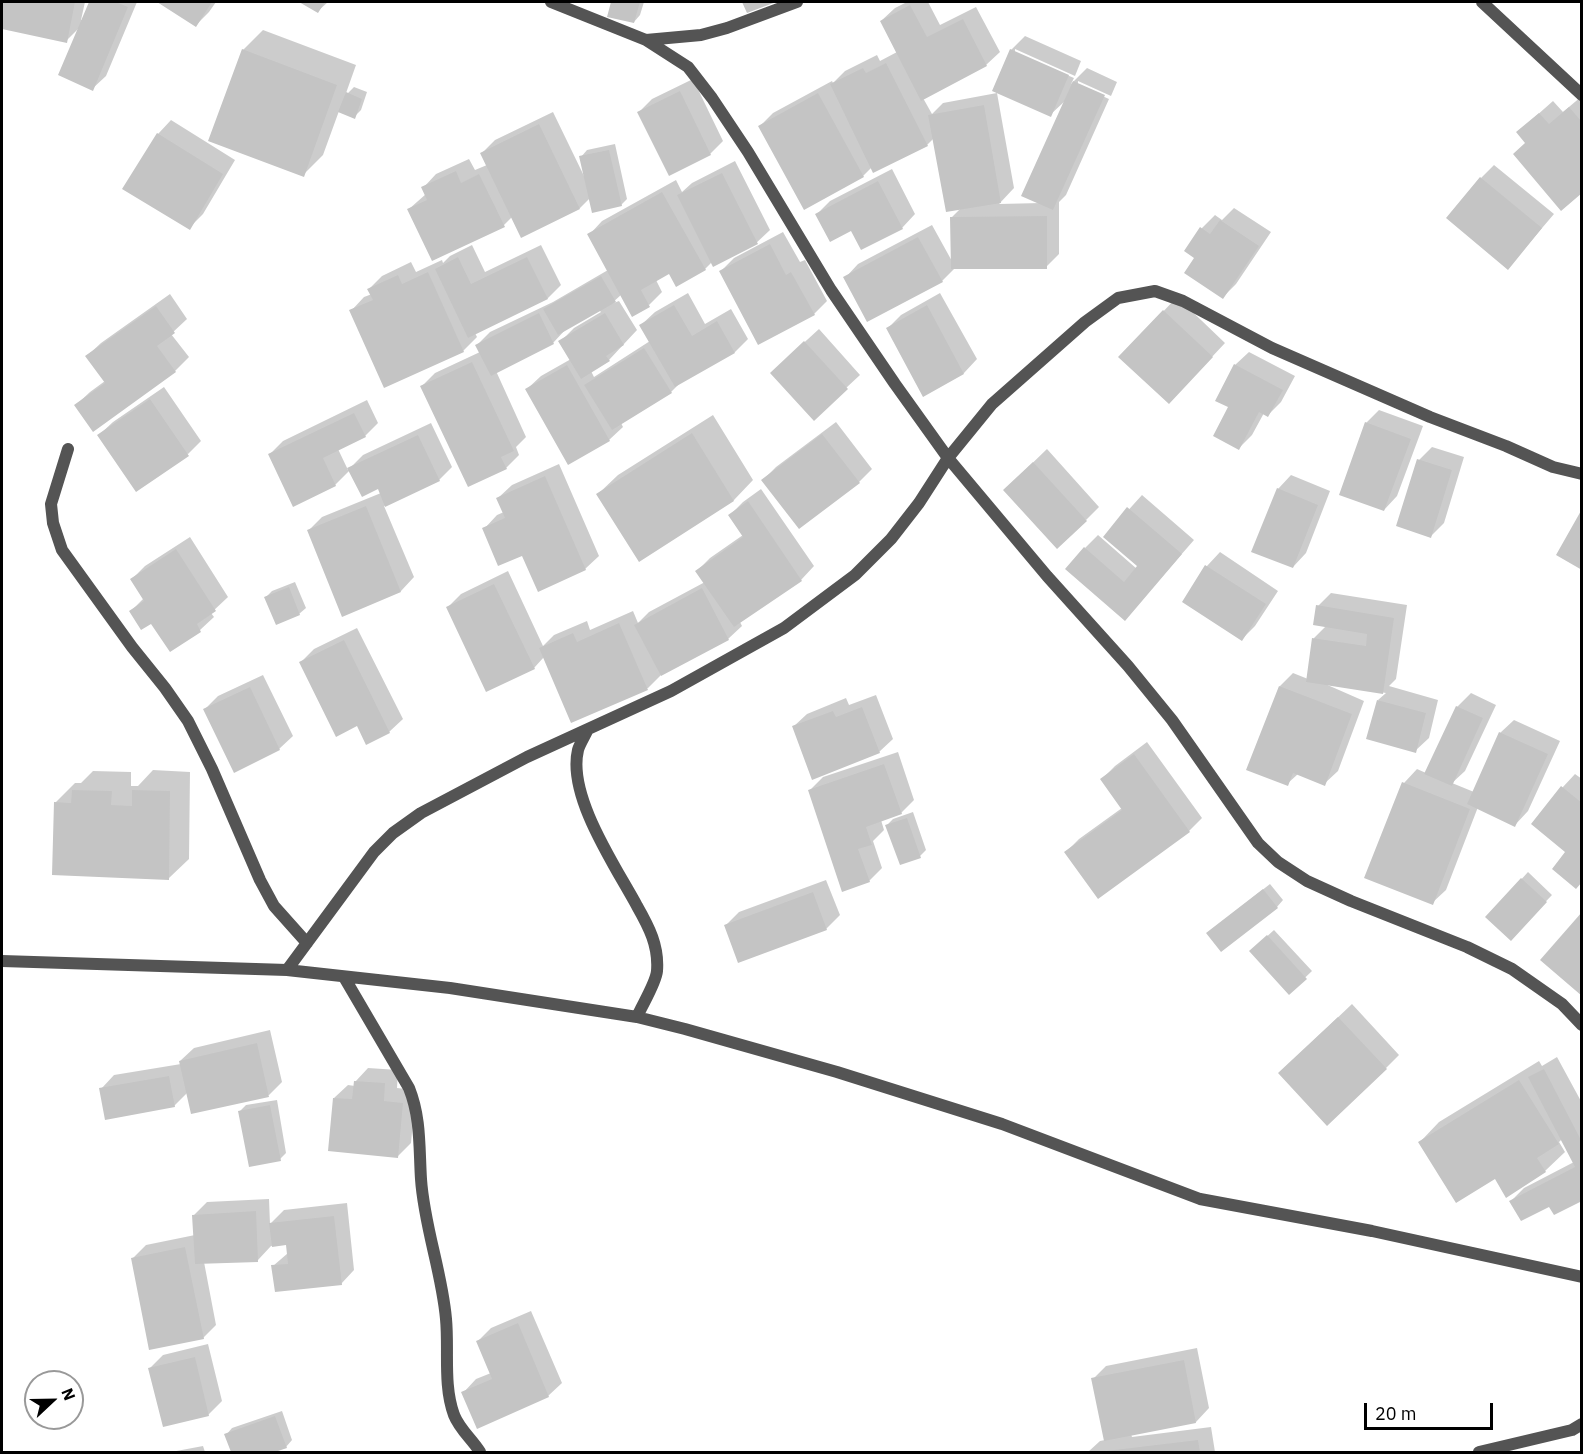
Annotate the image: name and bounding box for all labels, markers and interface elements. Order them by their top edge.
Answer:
north arrow [24,1370,84,1430]
text: N [57,1385,80,1403]
scale bar [1367,1391,1496,1429]
text: 20 m [1375,1402,1417,1425]

